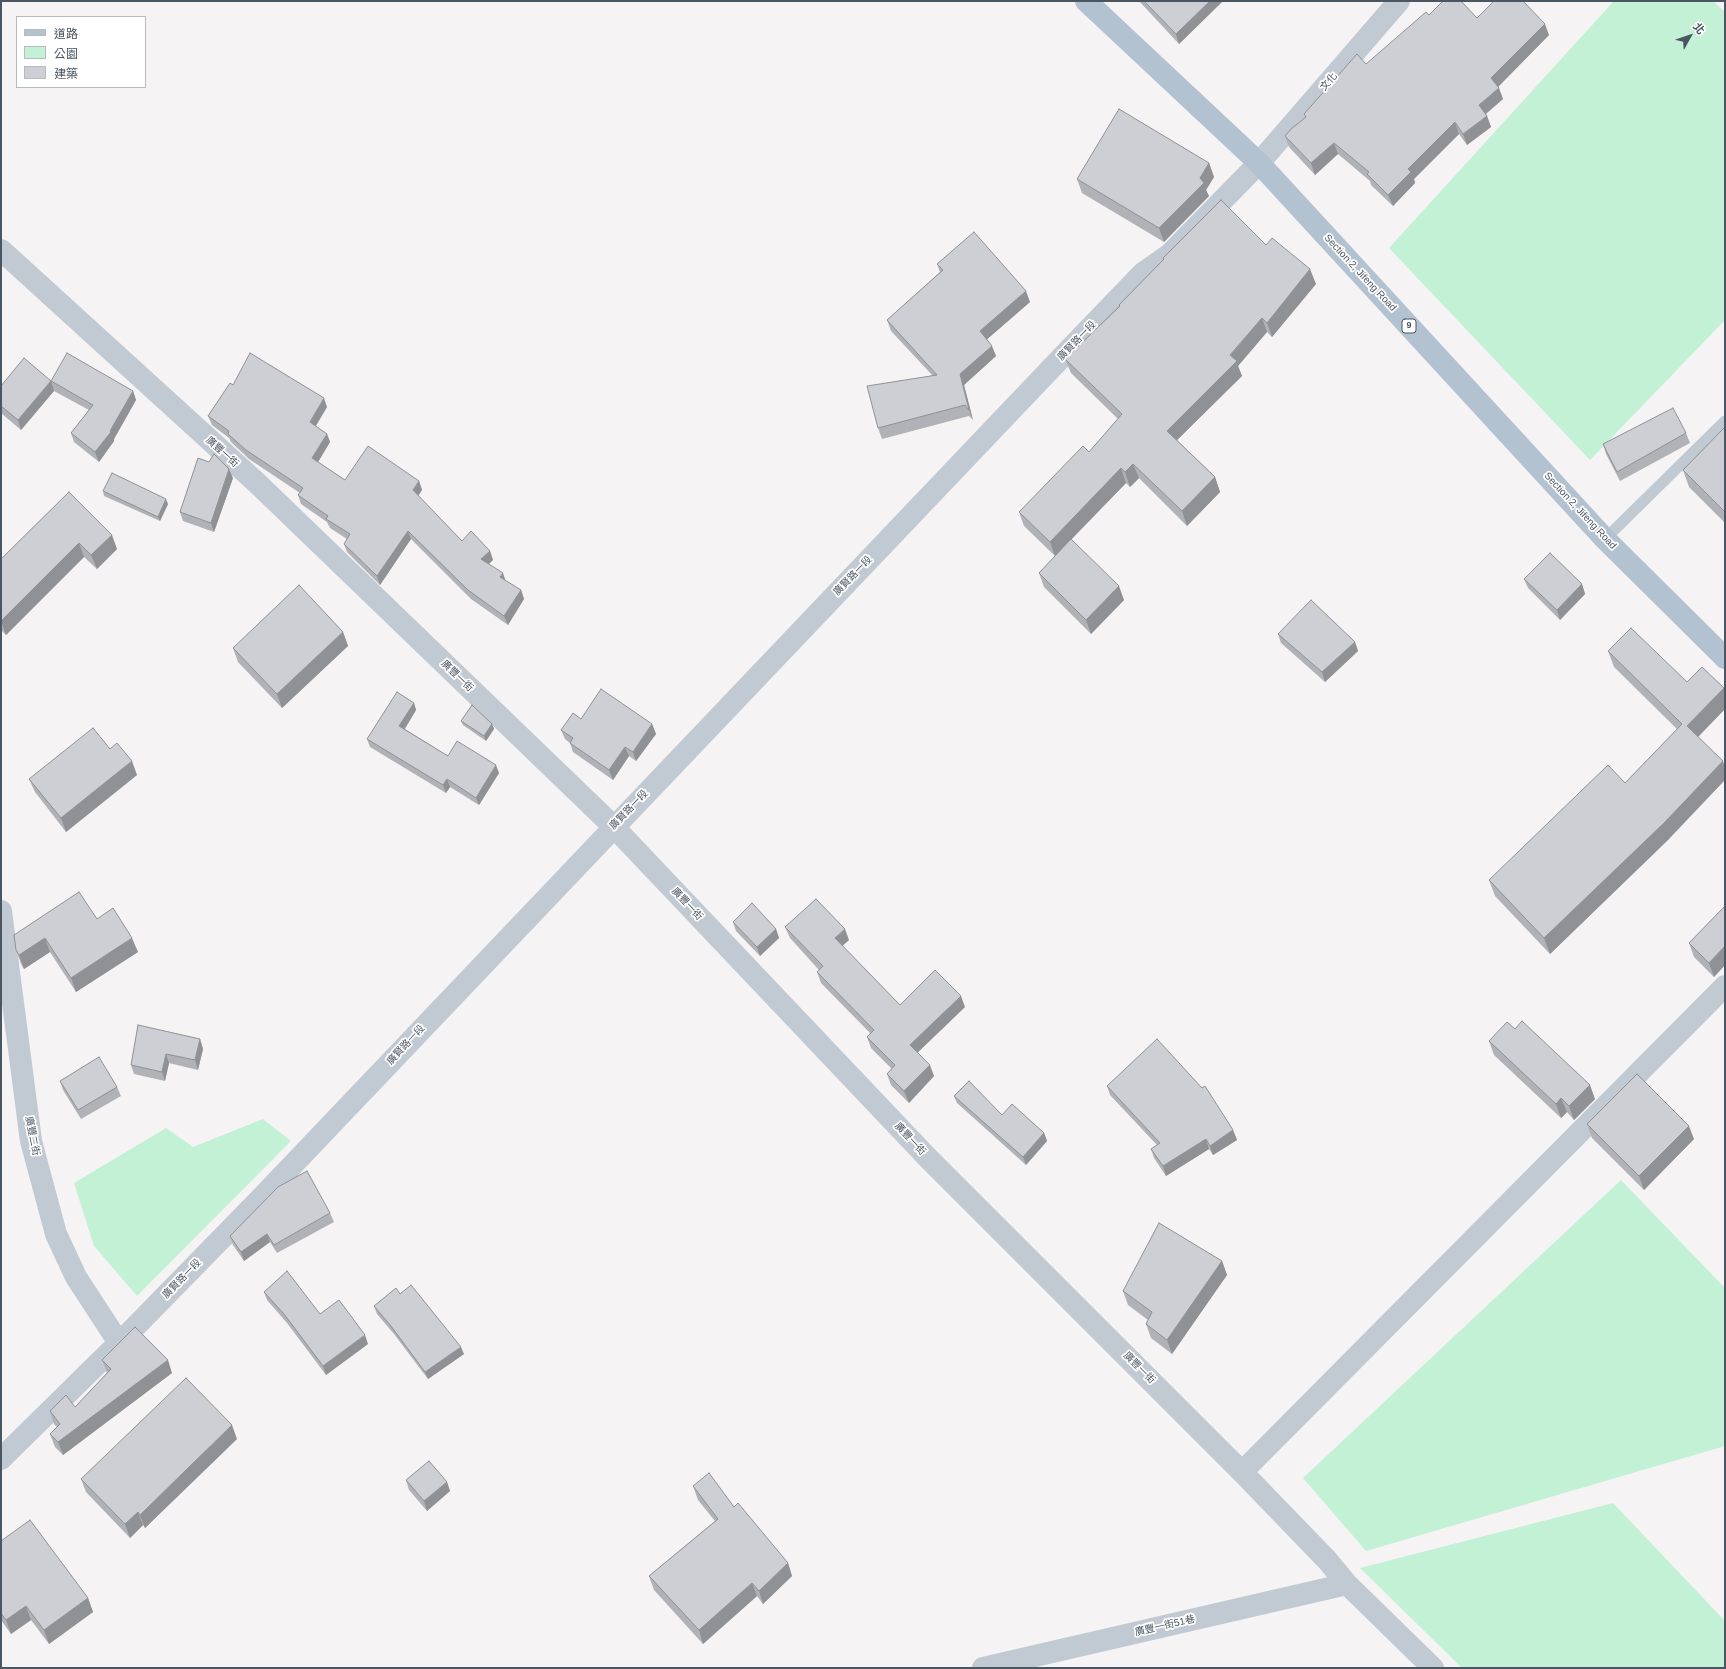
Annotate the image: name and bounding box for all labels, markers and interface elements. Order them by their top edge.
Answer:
legend [16,16,146,88]
north arrow [1670,16,1710,56]
text: 北 [1691,20,1707,36]
text: 道路 [54,27,78,41]
text: 公園 [54,47,78,61]
text: 建築 [54,67,78,81]
street label: 文化 [1318,71,1340,93]
street label: Section 2, Jifeng Road [1321,232,1399,314]
street label: 廣賢路一段 [1055,319,1099,363]
road number: 9 [1402,319,1416,333]
street label: 廣豐一街 [203,434,241,470]
street label: Section 2, Jifeng Road [1541,470,1619,552]
street label: 廣賢路一段 [831,554,875,598]
street label: 廣豐一街 [438,658,476,694]
street label: 廣賢路一段 [607,788,651,832]
street label: 廣豐一街 [669,885,705,923]
street label: 廣賢路一段 [385,1023,427,1067]
street label: 廣豐二街 [22,1115,42,1157]
street label: 廣豐一街 [892,1120,928,1158]
street label: 廣賢路一段 [160,1257,204,1301]
street label: 廣豐一街 [1121,1350,1157,1386]
street label: 廣豐一街51巷 [1134,1613,1196,1639]

